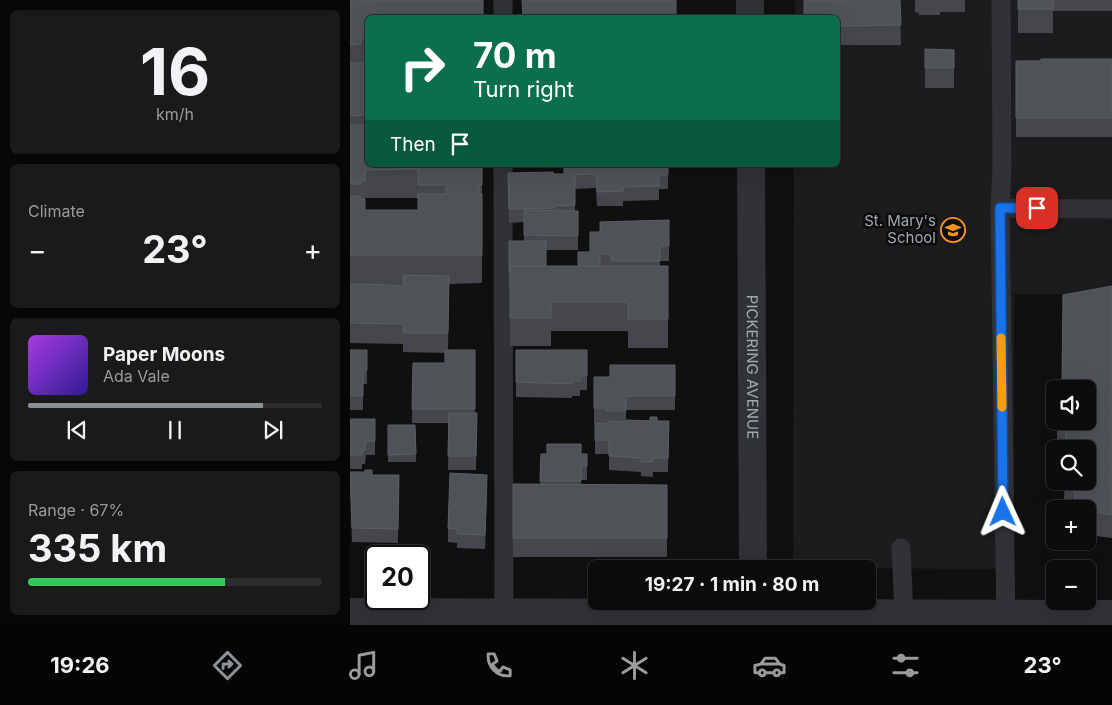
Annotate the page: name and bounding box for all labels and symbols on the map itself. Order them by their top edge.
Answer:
pin [1016,187,1058,229]
place label: St. Mary's School [864,211,936,247]
school or university icon: St. Mary's School [940,217,966,243]
street label: PICKERING AVENUE [743,295,762,439]
position arrow [976,485,1028,537]
speed limit sign: 20 [365,545,430,610]

